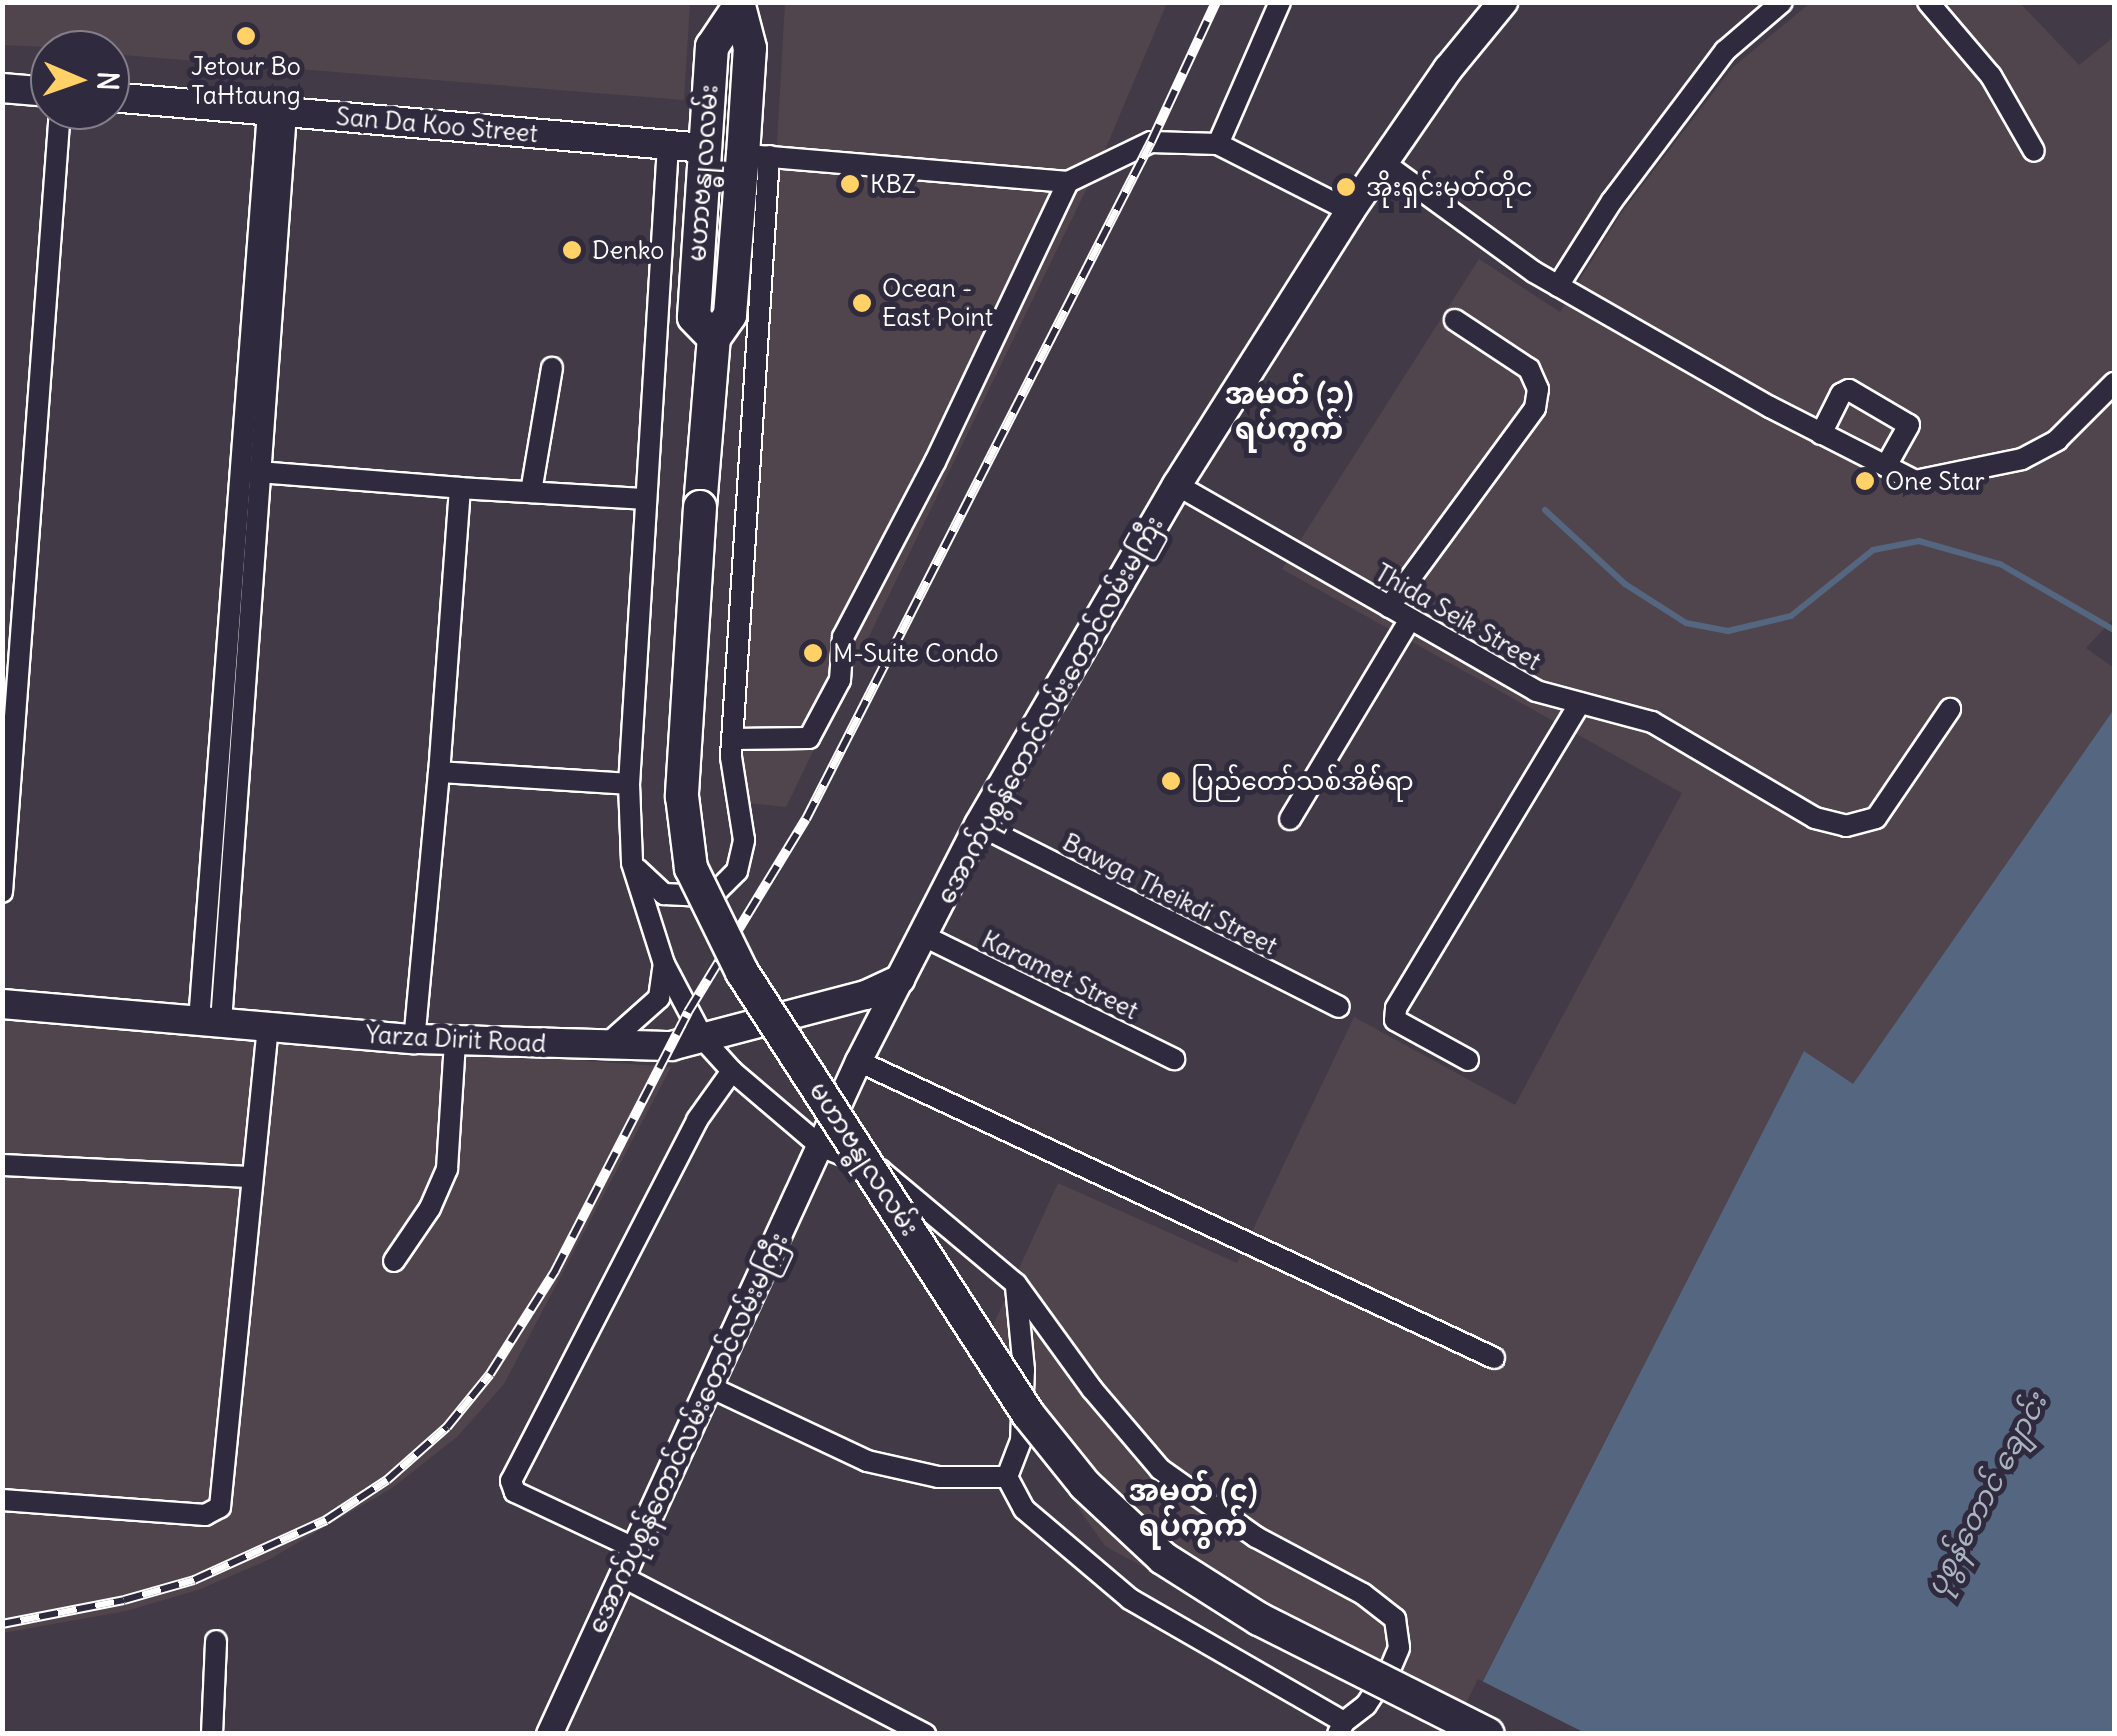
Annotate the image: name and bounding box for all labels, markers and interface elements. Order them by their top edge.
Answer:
marker: Jetour Bo TaHtaung [235,25,257,47]
north arrow [30,30,130,130]
place label: Jetour Bo TaHtaung [191,52,301,111]
text: N [90,71,126,91]
street label: မဟာဗန္ဓုလလမ်း [682,83,724,263]
street label: San Da Koo Street [335,101,539,149]
place label: KBZ [870,169,916,199]
place label: အိုးရှင်းမှတ်တိုင [1366,172,1533,202]
marker: KBZ [839,173,861,195]
marker: အိုးရှင်းမှတ်တိုင [1335,176,1357,198]
place label: Denko [592,235,664,265]
marker: Denko [561,239,583,261]
place label: Ocean - East Point [882,274,993,333]
marker: Ocean - East Point [851,292,873,314]
district label: အမှတ် (၃) ရပ်ကွက် [1225,375,1353,446]
place label: One Star [1885,466,1985,496]
marker: One Star [1854,470,1876,492]
street label: အောက်ပုစွန်တောင်လမ်းတောင်လမ်းမကြီး [931,511,1169,909]
street label: Thida Seik Street [1370,557,1546,677]
place label: M-Suite Condo [833,638,998,668]
marker: M-Suite Condo [802,642,824,664]
place label: ပြည်တော်သစ်အိမ််ရာ [1191,766,1413,796]
marker: ပြည်တော်သစ်အိမ််ရာ [1160,770,1182,792]
street label: Bawga Theikdi Street [1058,827,1282,961]
street label: Karamet Street [977,924,1143,1026]
street label: Yarza Dirit Road [365,1019,547,1059]
street label: မဟာဗန္ဓုလလမ်း [803,1076,925,1242]
street label: အောက်ပုစွန်တောင်လမ်းတောင်လမ်းမကြီး [582,1228,794,1638]
water label: ပုစွန်တောင် ချောင်း [1919,1387,2053,1601]
district label: အမှတ် (၄) ရပ်ကွက် [1129,1472,1257,1542]

